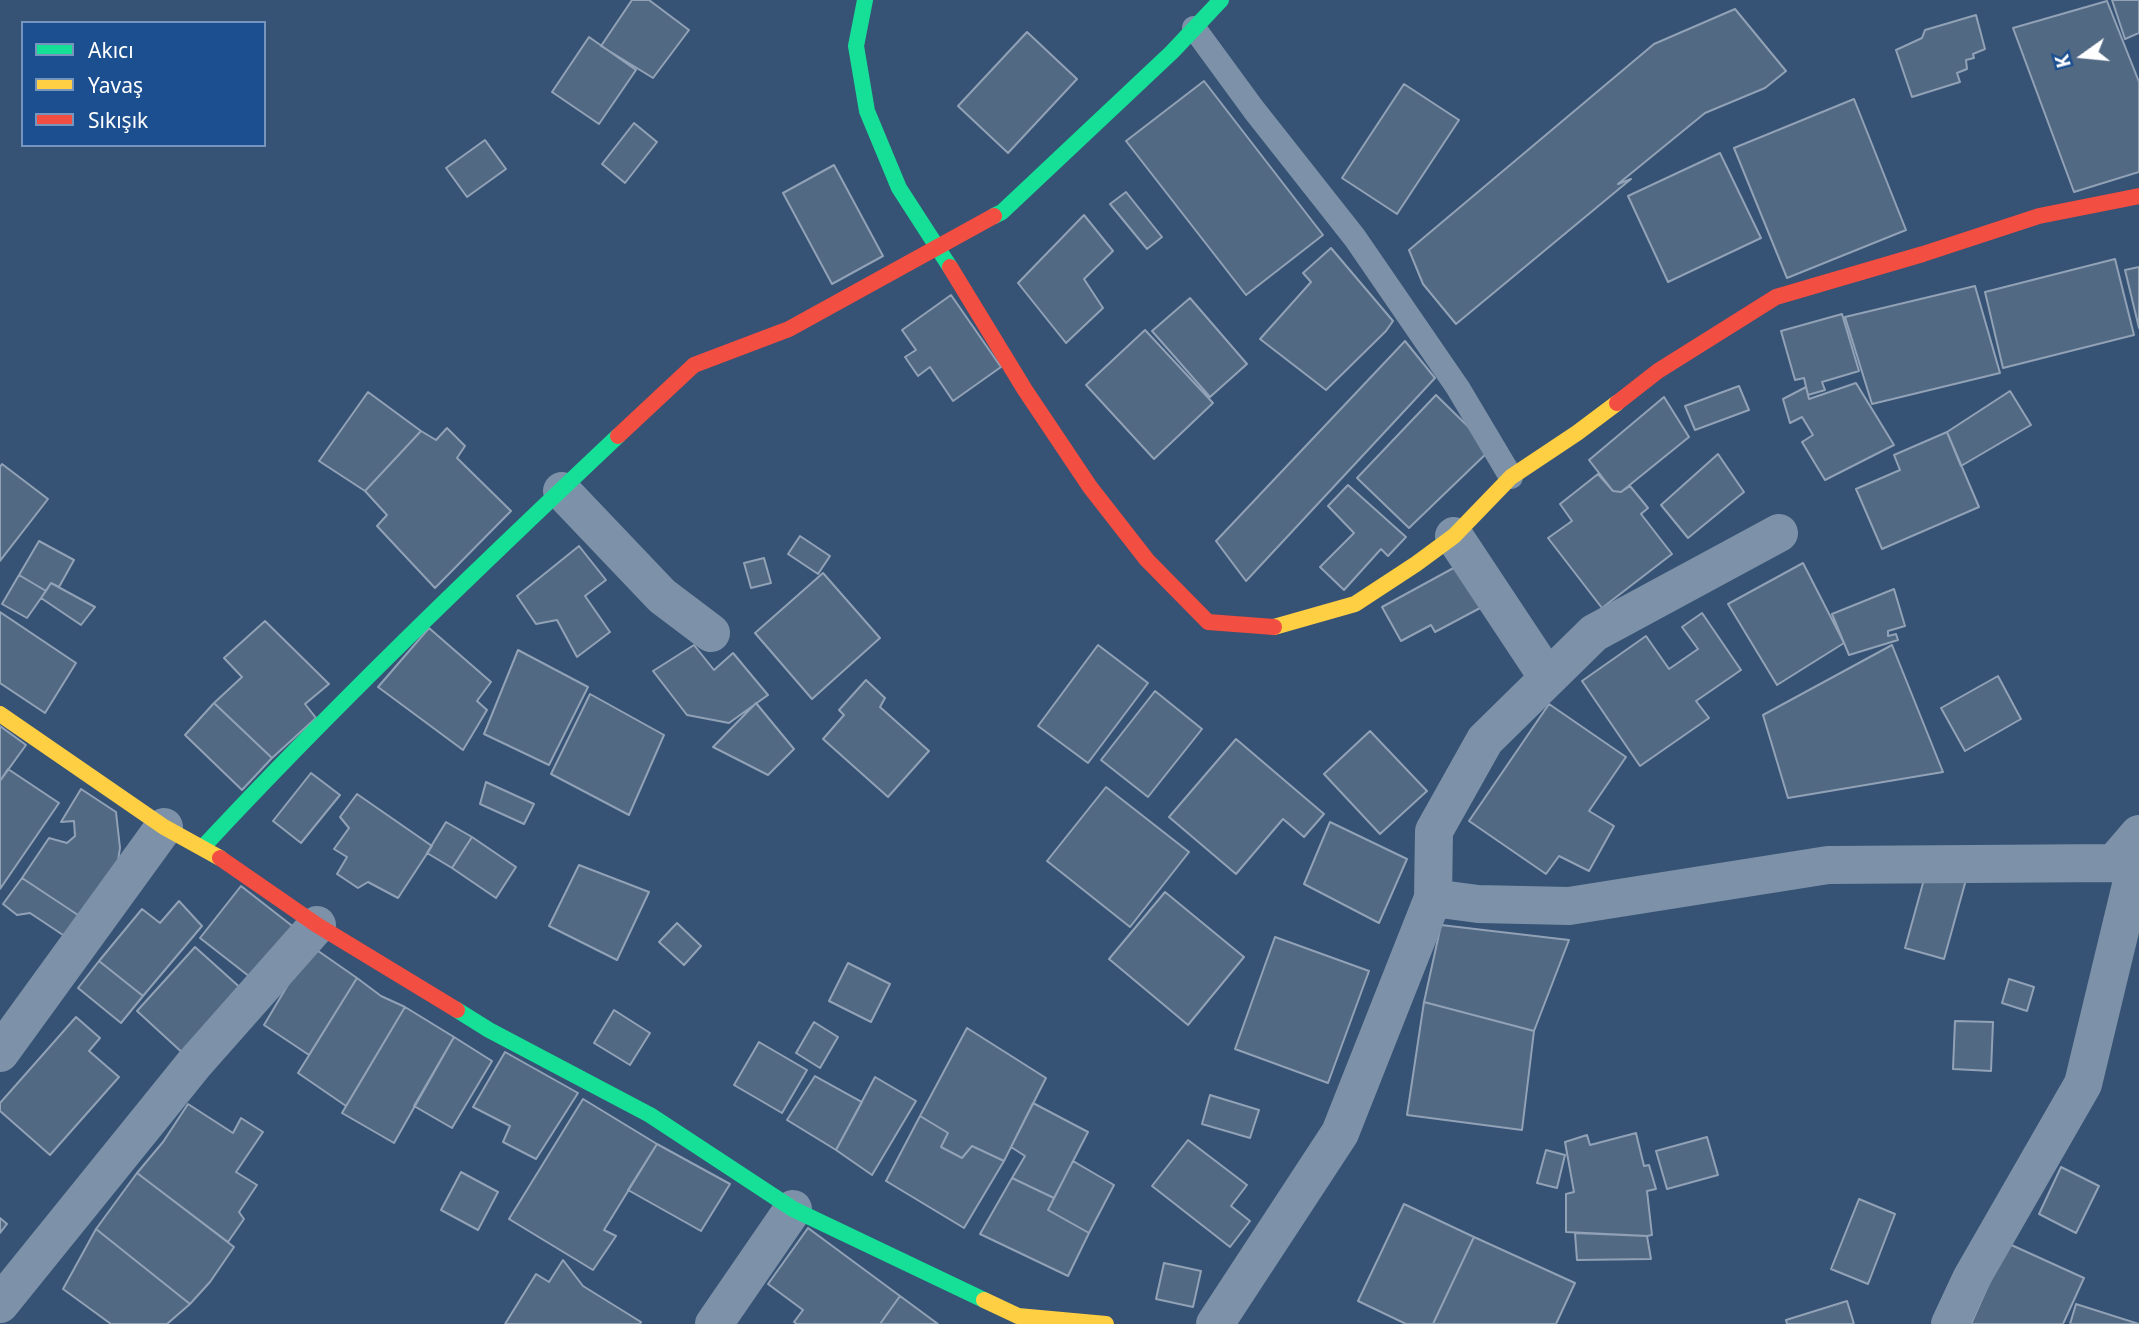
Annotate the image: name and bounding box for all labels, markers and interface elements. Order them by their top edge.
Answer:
legend [21,21,266,147]
north arrow [2048,21,2118,91]
text: Akıcı [88,36,134,64]
text: K [2049,52,2077,71]
text: Yavaş [88,71,143,99]
text: Sıkışık [88,106,148,134]

